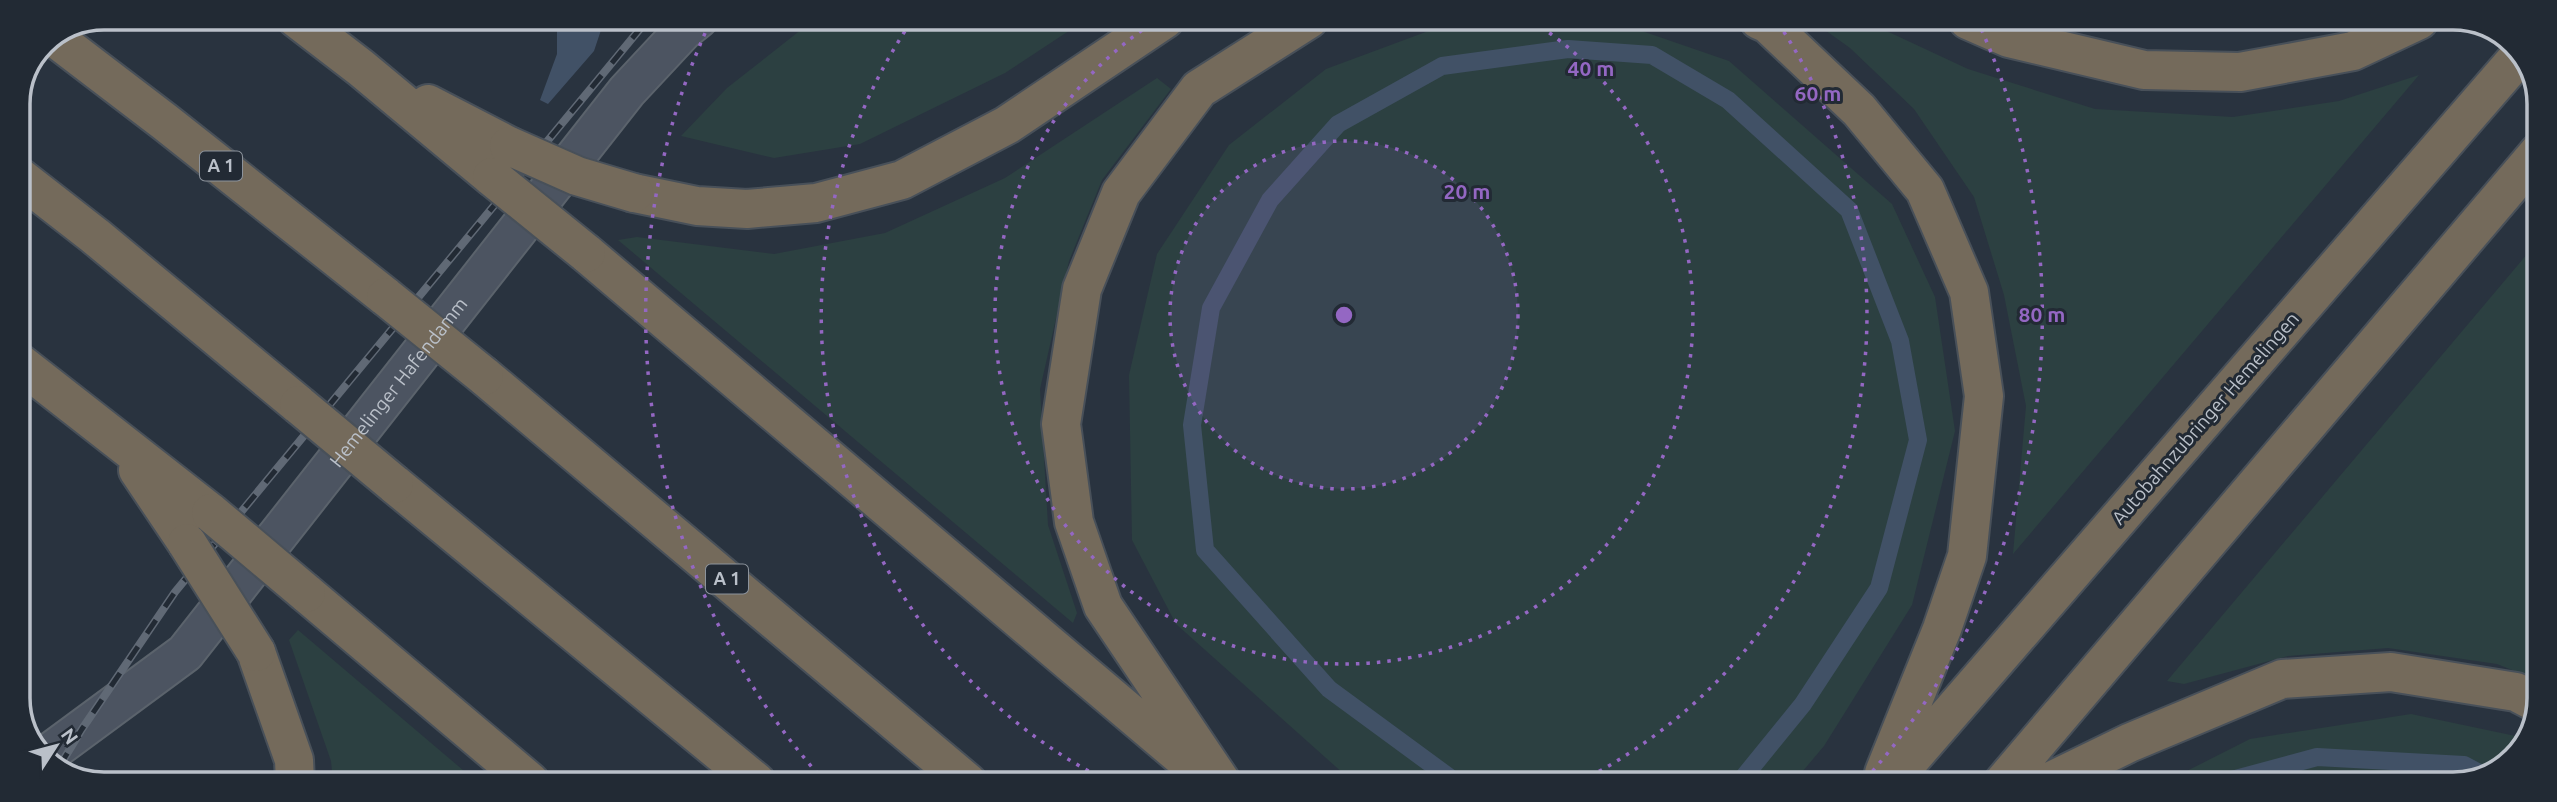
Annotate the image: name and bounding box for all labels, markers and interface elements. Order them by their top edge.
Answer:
text: 40 m [1568,56,1614,80]
text: 60 m [1795,81,1841,105]
road number: A 1 [200,152,242,181]
text: 20 m [1444,179,1490,203]
street label: Hemelinger Hafendamm [325,293,472,471]
text: 80 m [2019,302,2065,326]
centre of rings [1332,303,1356,327]
street label: Autobahnzubringer Hemelingen [2107,307,2303,529]
road number: A 1 [706,564,748,594]
north arrow [21,711,91,781]
text: N [57,724,83,748]

